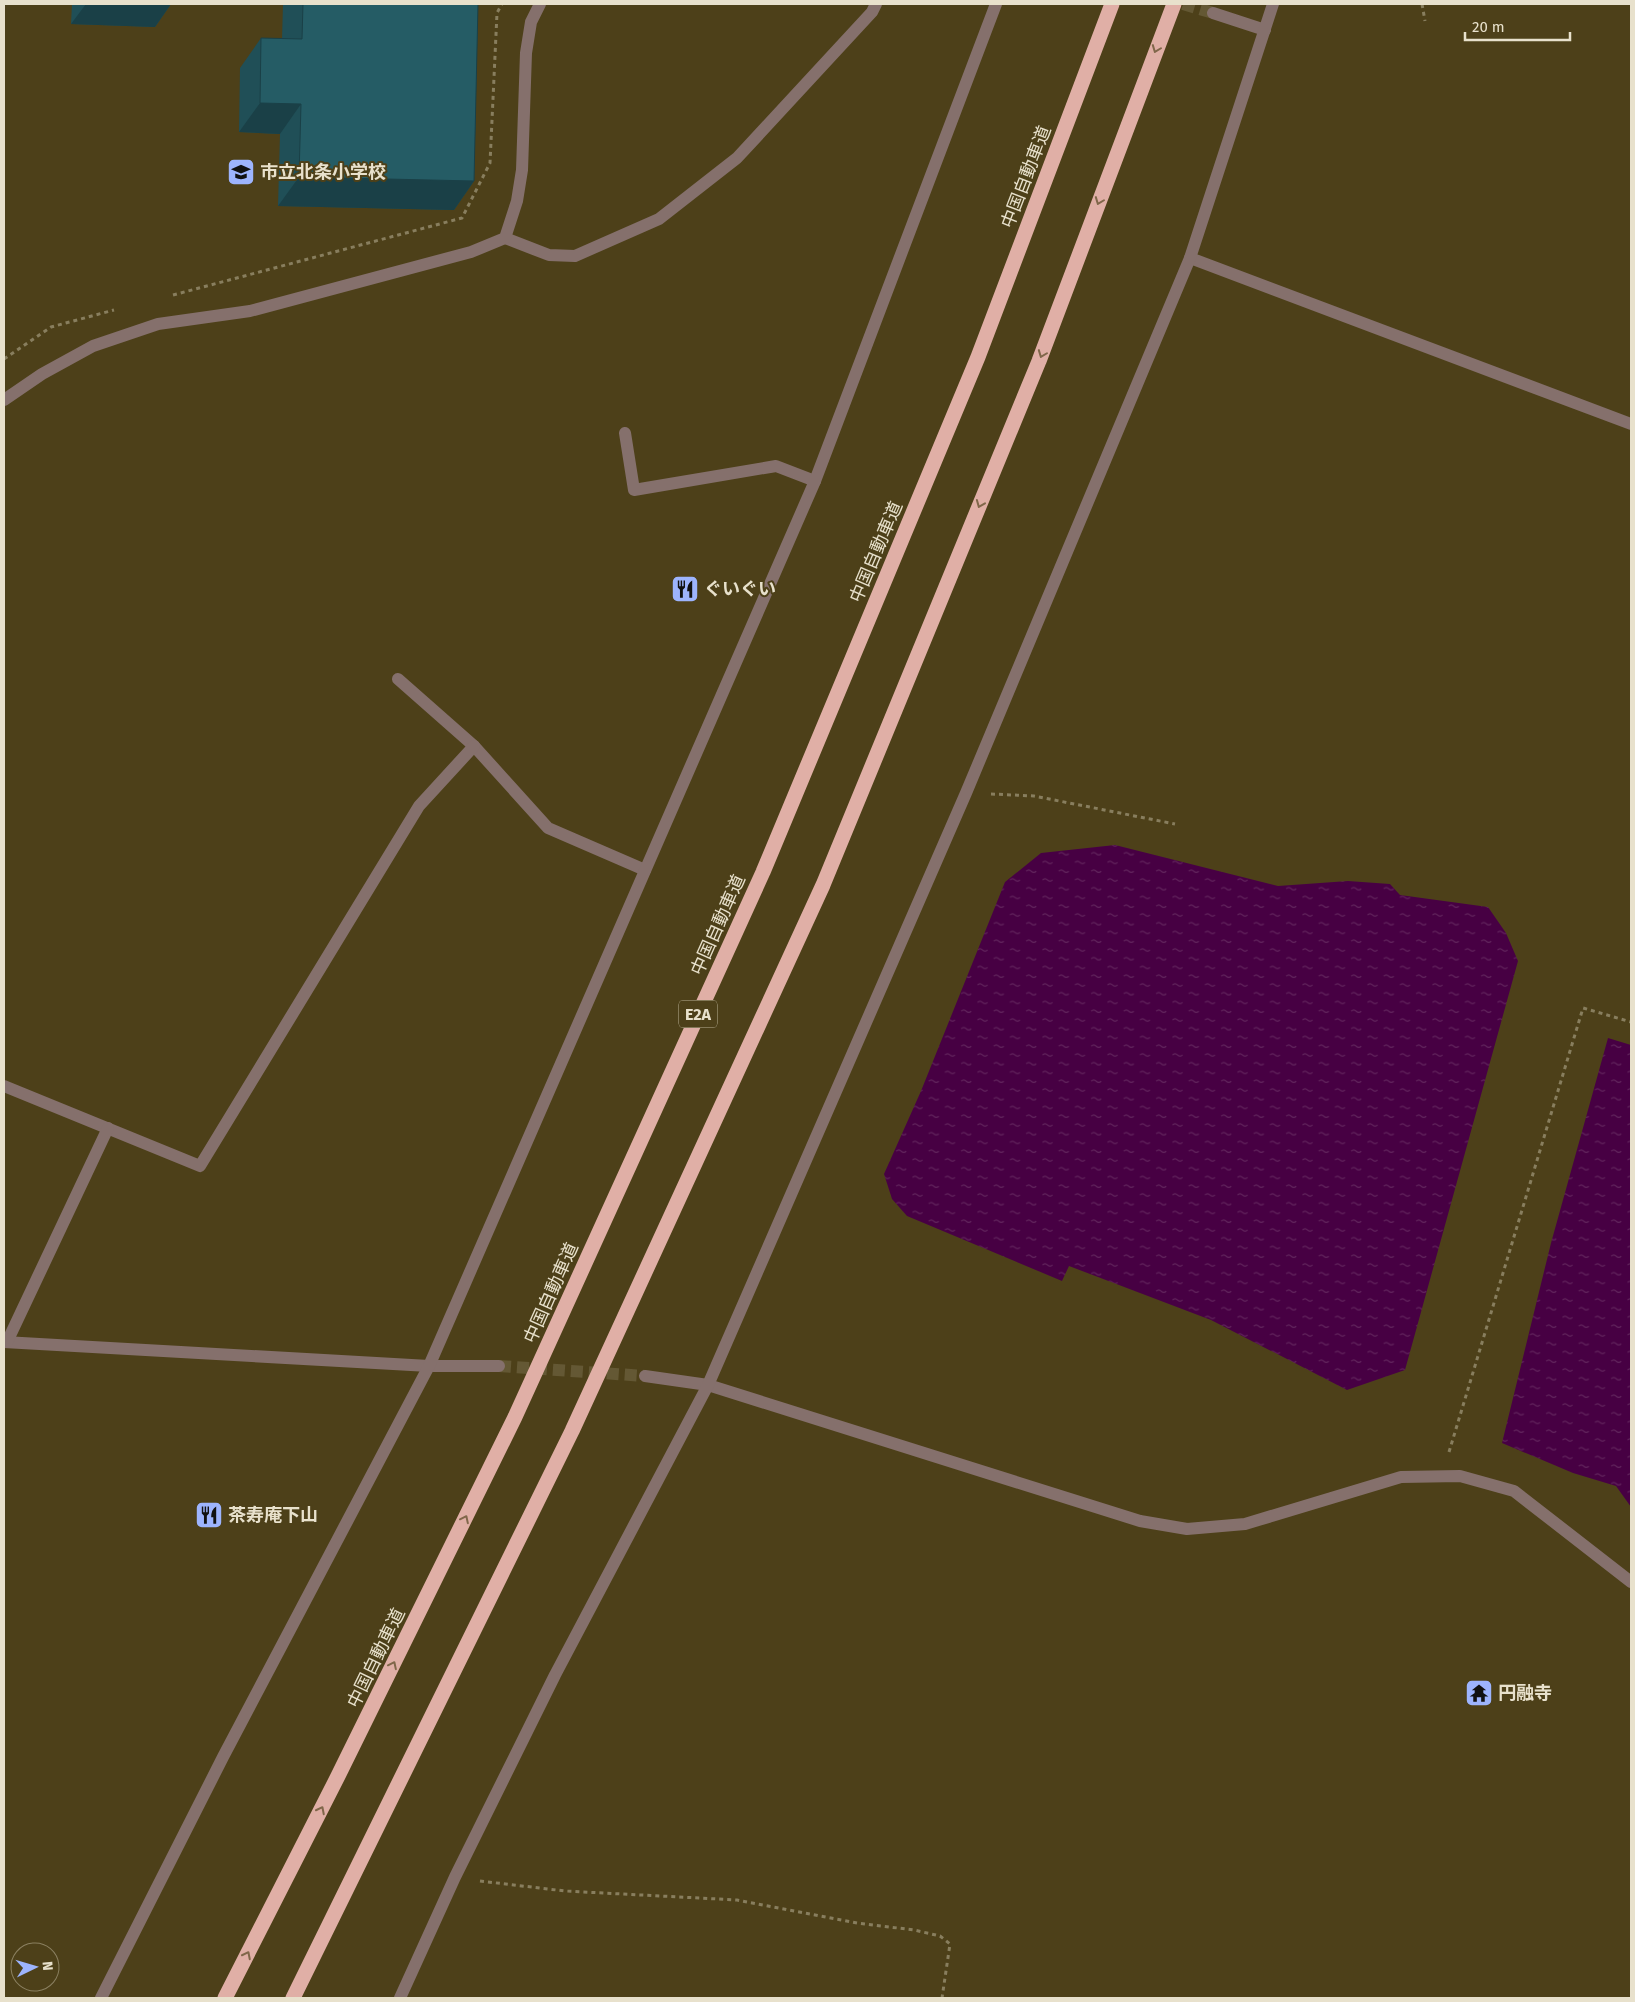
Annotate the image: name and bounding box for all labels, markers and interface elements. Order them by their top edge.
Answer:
scale bar [1465,10,1570,42]
text: 20 m [1472,18,1505,36]
one-way arrow [1152,45,1162,53]
street label: 中国自動車道 [996,123,1056,231]
school or university icon: 市立北条小学校 [226,157,256,187]
place label: 市立北条小学校 [260,161,386,183]
one-way arrow [1095,197,1105,205]
one-way arrow [1038,349,1048,357]
street label: 中国自動車道 [845,498,907,606]
one-way arrow [976,499,987,508]
restaurant icon: ぐいぐい [670,574,700,604]
place label: ぐいぐい [704,578,776,600]
street label: 中国自動車道 [686,871,750,979]
road number: E2A [679,1001,717,1028]
street label: 中国自動車道 [519,1239,583,1347]
restaurant icon: 茶寿庵下山 [194,1500,224,1530]
place label: 茶寿庵下山 [228,1504,318,1526]
one-way arrow [459,1515,469,1524]
street label: 中国自動車道 [342,1605,410,1711]
one-way arrow [387,1661,397,1670]
temple icon: 円融寺 [1464,1678,1494,1708]
place label: 円融寺 [1498,1682,1552,1704]
one-way arrow [315,1806,325,1815]
north arrow [10,1942,60,1992]
one-way arrow [241,1951,251,1960]
text: N [39,1961,56,1971]

